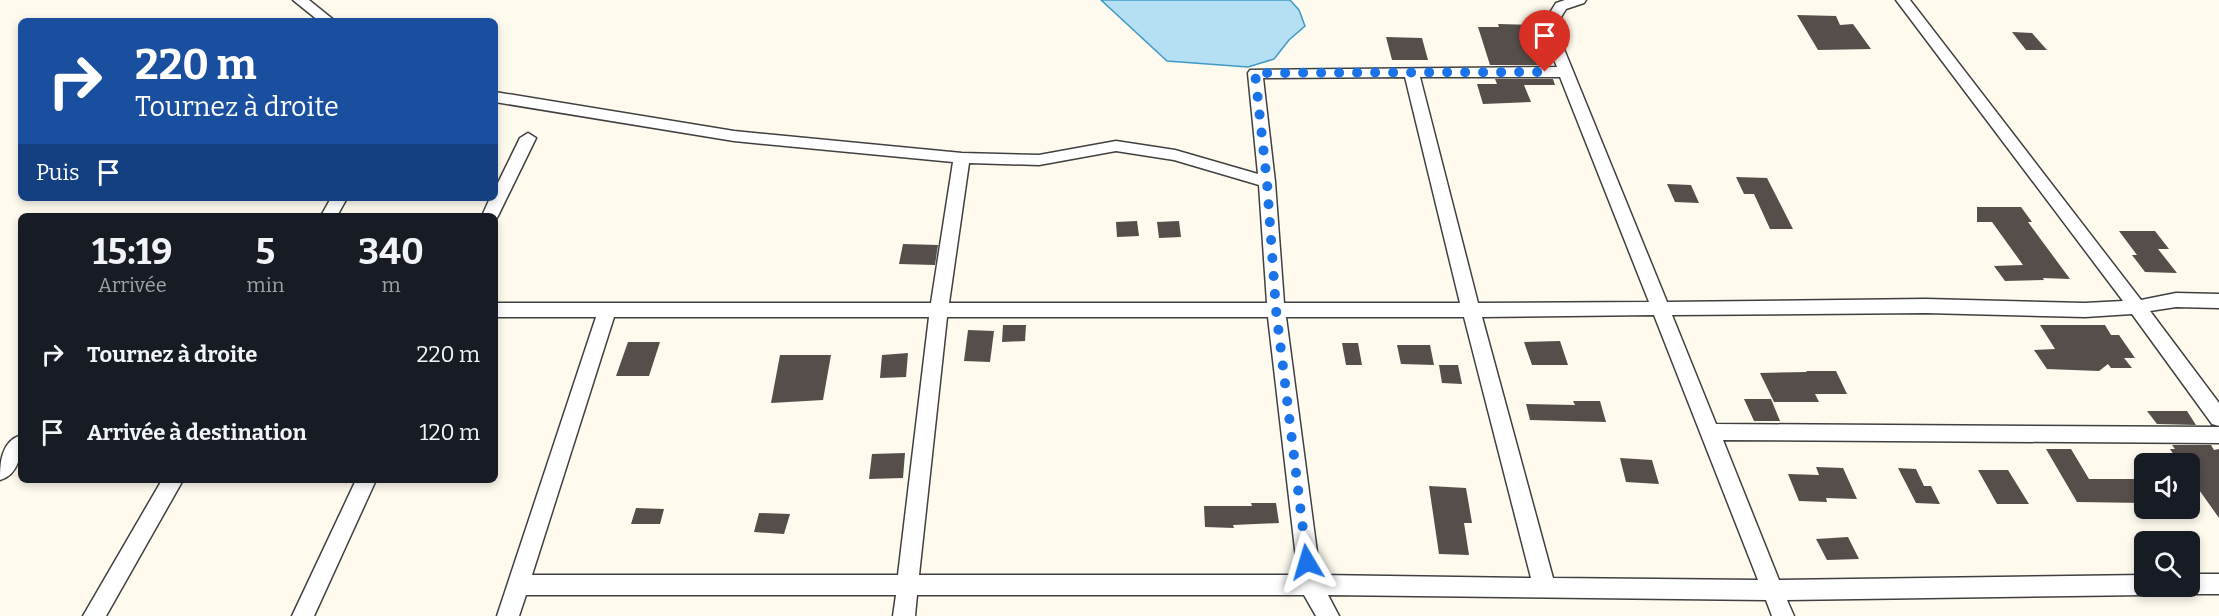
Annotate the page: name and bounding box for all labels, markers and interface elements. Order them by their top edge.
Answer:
pin [1519,10,1570,72]
icon: arrive [1528,19,1561,52]
text: 220 m [135,40,257,90]
icon: right [36,42,114,120]
text: Tournez à droite [135,91,339,123]
icon: arrive [92,156,125,189]
text: Puis [36,159,80,186]
text: 15:19 [92,230,173,274]
text: 5 [256,230,275,274]
text: 340 [358,230,424,274]
text: Arrivée [98,273,167,297]
text: min [247,273,284,297]
text: m [382,273,401,297]
icon: right [36,338,69,371]
text: Tournez à droite [87,341,257,368]
text: 220 m [417,341,480,368]
icon: arrive [36,416,69,449]
text: Arrivée à destination [87,419,307,446]
text: 120 m [420,419,480,446]
map controls [2134,453,2200,597]
button: sound [2134,453,2200,519]
position arrow [1275,530,1339,594]
button: search [2134,531,2200,597]

